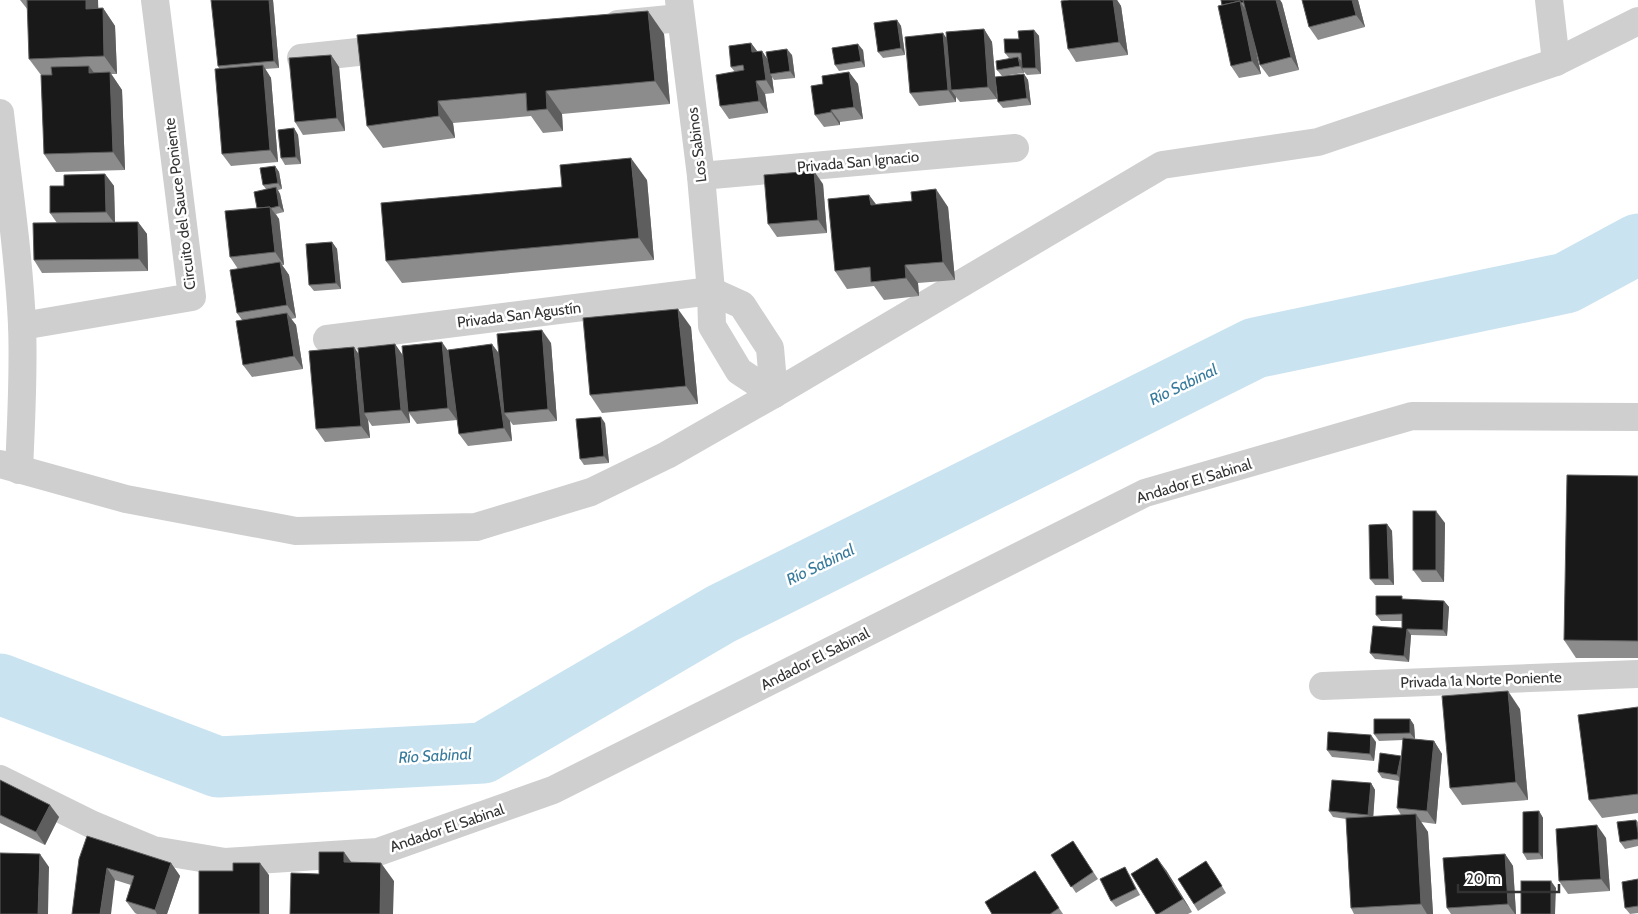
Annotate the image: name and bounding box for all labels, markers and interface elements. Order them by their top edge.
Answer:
street label: Los Sabinos [683,106,711,184]
street label: Circuito del Sauce Poniente [160,117,199,291]
street label: Privada San Ignacio [796,148,920,176]
street label: Privada San Agustín [456,298,582,332]
water label: Río Sabinal [1146,360,1221,409]
street label: Andador El Sabinal [1134,455,1254,507]
water label: Río Sabinal [783,540,858,589]
street label: Andador El Sabinal [758,624,873,694]
street label: Privada 1a Norte Poniente [1400,668,1562,692]
water label: Río Sabinal [398,744,472,767]
street label: Andador El Sabinal [388,800,507,856]
scale bar [1458,862,1559,894]
text: 20 m [1466,870,1501,888]

